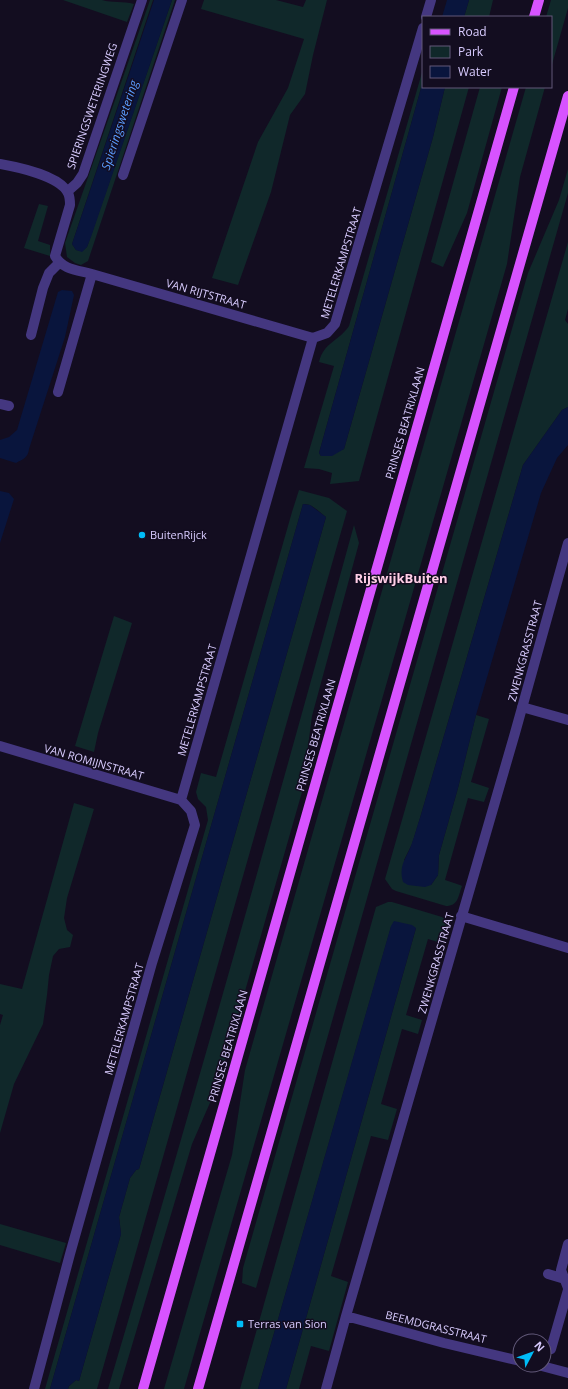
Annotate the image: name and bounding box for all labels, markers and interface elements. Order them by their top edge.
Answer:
legend [422,16,552,88]
text: Road [458,23,487,40]
street label: SPIERINGSWETERINGWEG [63,41,120,171]
text: Park [458,43,484,60]
text: Water [458,63,492,80]
water label: Spieringswetering [97,77,142,172]
street label: METELERKAMPSTRAAT [316,205,365,320]
street label: VAN RIJTSTRAAT [164,275,248,312]
street label: PRINSES BEATRIXLAAN [381,365,428,481]
place label: BuitenRijck [150,527,207,542]
marker: BuitenRijck [137,530,147,540]
district label: RijswijkBuiten [354,569,448,587]
street label: ZWENKGRASSTRAAT [504,599,545,703]
street label: METELERKAMPSTRAAT [173,642,220,758]
street label: PRINSES BEATRIXLAAN [292,677,339,793]
street label: VAN ROMIJNSTRAAT [43,740,146,783]
street label: ZWENKGRASSTRAAT [414,911,457,1015]
street label: METELERKAMPSTRAAT [100,961,147,1077]
street label: PRINSES BEATRIXLAAN [204,988,251,1104]
street label: BEEMDGRASSTRAAT [384,1307,488,1346]
place label: Terras van Sion [248,1316,327,1331]
marker: Terras van Sion [235,1319,245,1329]
north arrow [512,1333,552,1373]
text: N [531,1338,549,1354]

